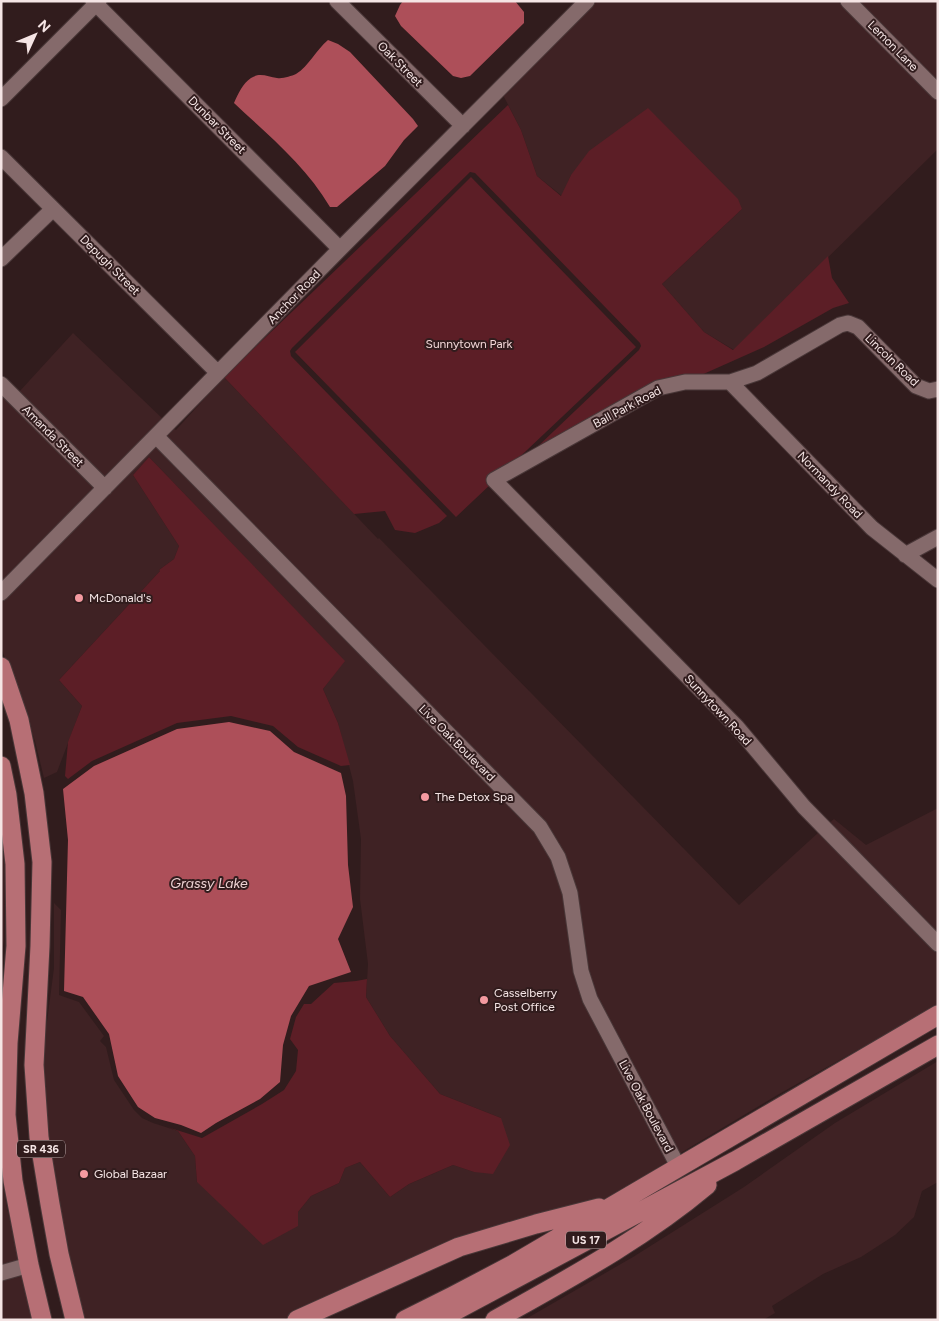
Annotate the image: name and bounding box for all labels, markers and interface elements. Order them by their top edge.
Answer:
north arrow [10,10,60,60]
text: N [34,17,54,36]
street label: Lemon Lane [865,18,921,74]
street label: Oak Street [375,39,426,90]
street label: Dunbar Street [185,93,249,157]
street label: Depugh Street [77,232,143,298]
street label: Anchor Road [265,267,323,327]
street label: Lincoln Road [862,331,922,389]
park label: Sunnytown Park [426,337,513,351]
street label: Ball Park Road [591,383,663,431]
street label: Amanda Street [19,402,87,470]
street label: Normandy Road [795,449,865,521]
place label: McDonald's [89,591,152,605]
marker: McDonald's [73,592,85,604]
street label: Sunnytown Road [682,672,754,748]
street label: Live Oak Boulevard [416,702,498,784]
place label: The Detox Spa [435,790,513,804]
marker: The Detox Spa [419,791,431,803]
water label: Grassy Lake [170,875,248,892]
place label: Casselberry Post Office [494,986,558,1014]
marker: Casselberry Post Office [478,994,490,1006]
street label: Live Oak Boulevard [616,1058,676,1154]
road number: SR 436 [17,1140,65,1158]
place label: Global Bazaar [94,1167,167,1181]
marker: Global Bazaar [78,1168,90,1180]
road number: US 17 [566,1232,606,1248]

